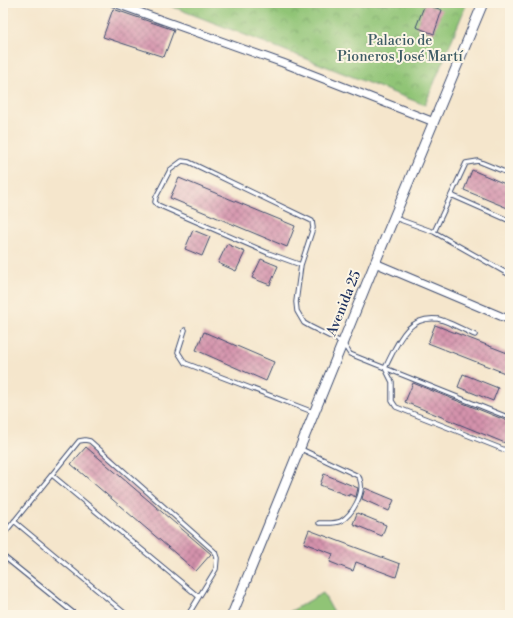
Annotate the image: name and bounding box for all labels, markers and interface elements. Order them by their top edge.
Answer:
park label: Palacio de Pioneros José Martí [337,32,464,66]
street label: Avenida 25 [322,268,365,340]

